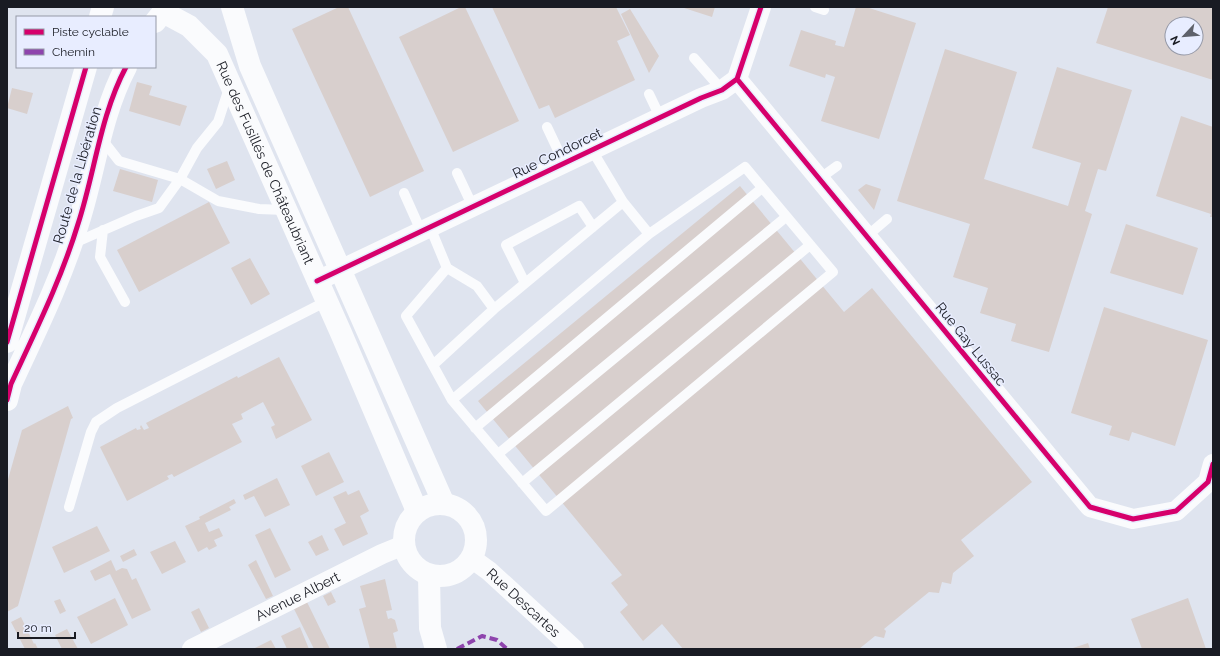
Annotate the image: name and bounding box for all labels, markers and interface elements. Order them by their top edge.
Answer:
legend [16,16,156,68]
north arrow [1164,16,1204,56]
text: Piste cyclable [52,25,129,39]
text: N [1168,34,1183,47]
text: Chemin [52,45,95,59]
street label: Rue des Fusillés de Châteaubriant [213,59,317,267]
street label: Route de la Libération [50,104,104,246]
street label: Rue Condorcet [510,124,605,182]
street label: Rue Gay Lussac [932,299,1010,389]
street label: Rue Descartes [483,565,564,640]
street label: Avenue Albert [253,568,343,624]
scale bar [18,614,75,640]
text: 20 m [24,621,52,635]

